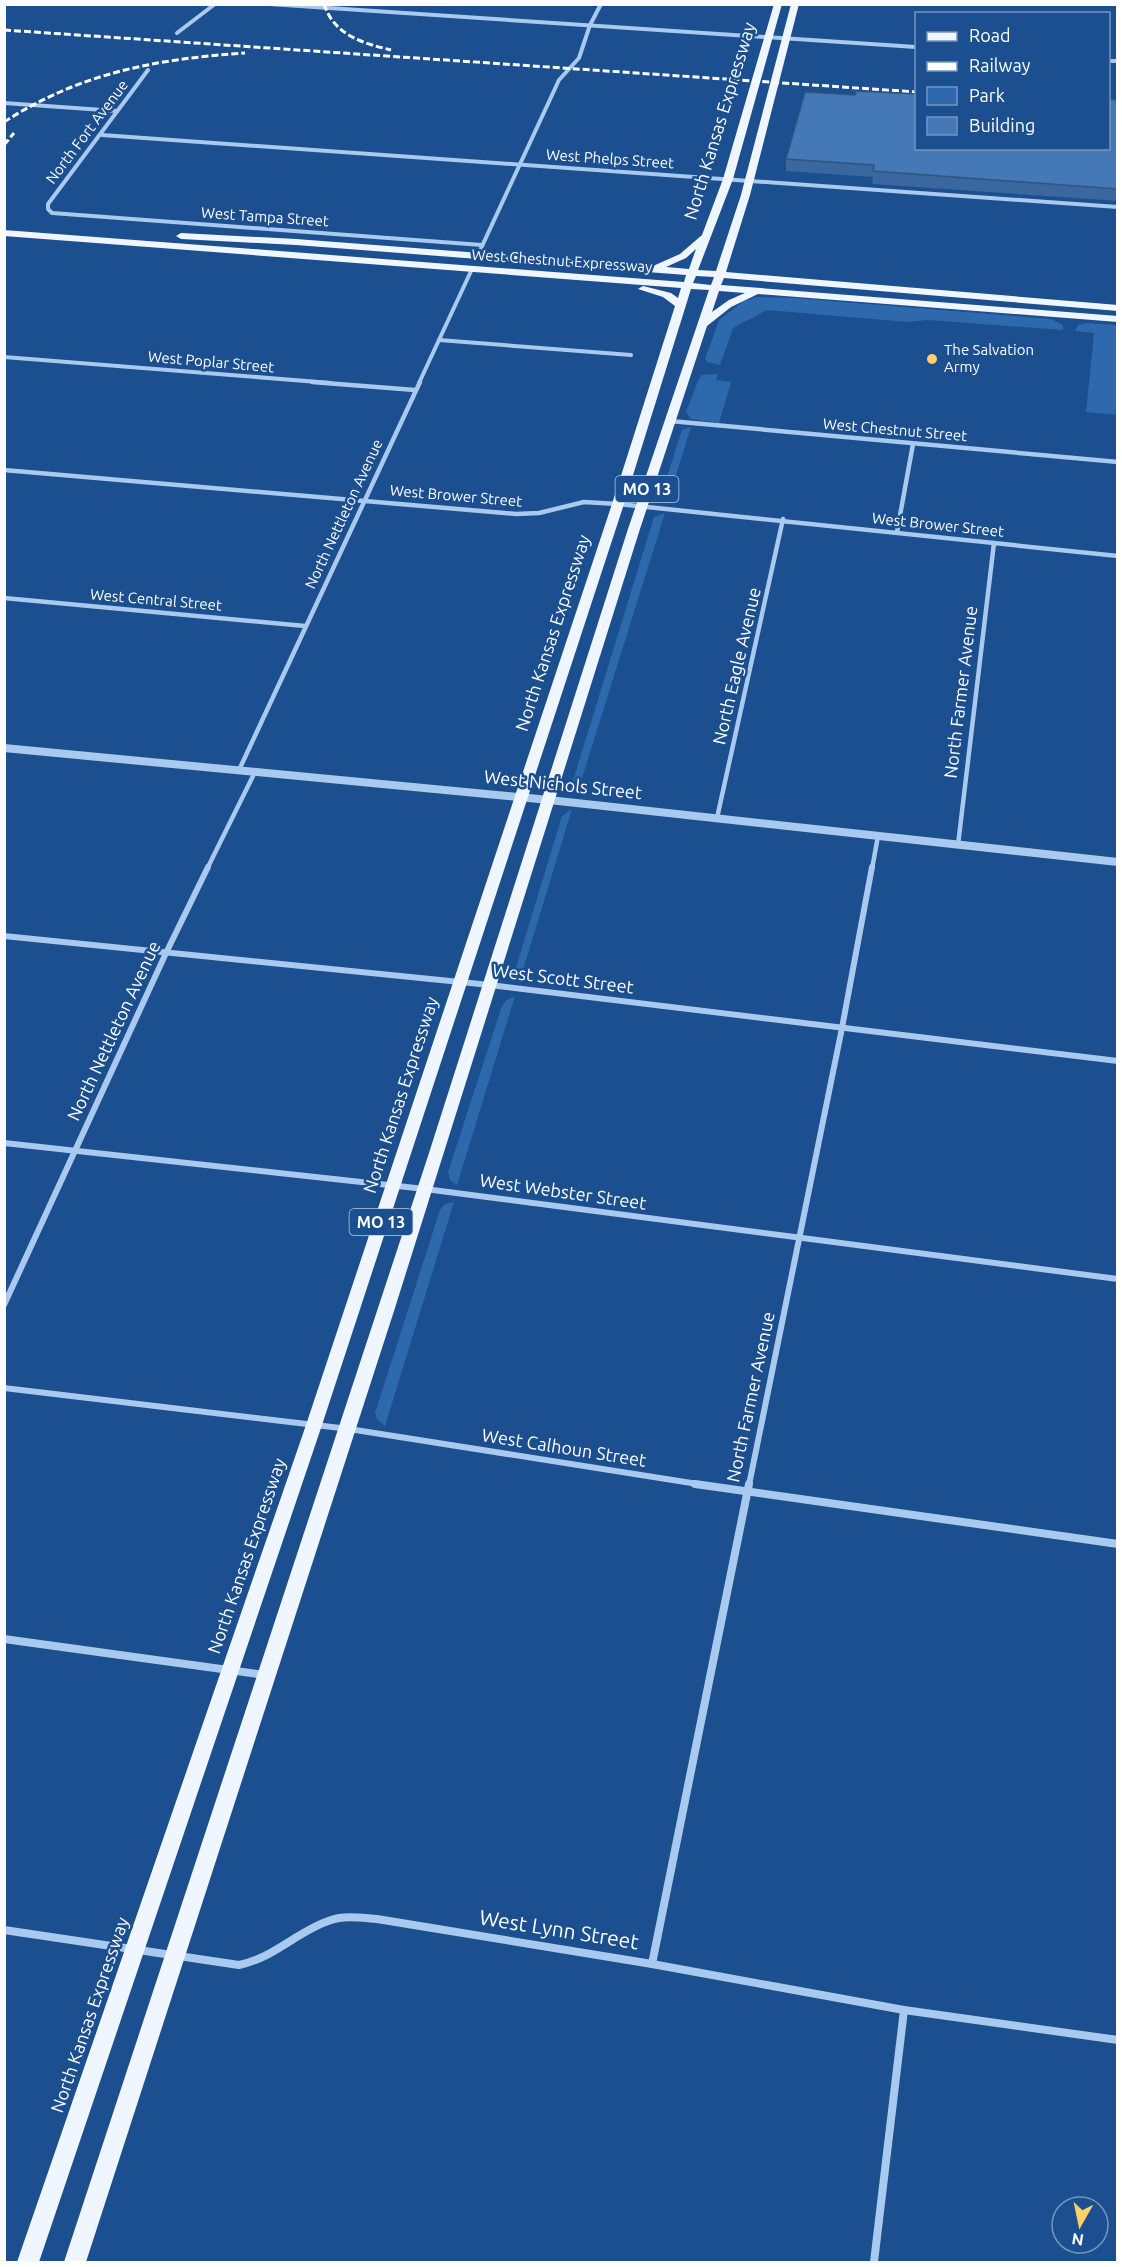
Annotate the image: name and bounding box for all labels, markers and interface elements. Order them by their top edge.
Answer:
legend [915,12,1110,150]
street label: North Kansas Expressway [679,19,759,222]
text: Road [969,25,1011,45]
text: Railway [969,55,1031,75]
street label: North Fort Avenue [42,77,131,187]
text: Park [969,85,1005,105]
text: Building [969,115,1035,135]
street label: West Phelps Street [546,146,675,171]
street label: West Tampa Street [201,204,330,229]
street label: West Chestnut Expressway [471,246,653,275]
place label: The Salvation Army [944,341,1034,375]
street label: West Poplar Street [147,348,275,376]
marker: The Salvation Army [925,352,939,366]
street label: West Chestnut Street [822,415,968,444]
street label: North Nettleton Avenue [301,436,386,591]
road number: MO 13 [616,476,678,502]
street label: West Brower Street [389,481,523,510]
street label: West Brower Street [871,509,1005,540]
street label: North Kansas Expressway [511,532,593,733]
street label: West Central Street [89,585,223,614]
street label: North Eagle Avenue [708,585,764,746]
street label: North Farmer Avenue [940,605,981,779]
street label: West Nichols Street [483,766,643,802]
street label: North Nettleton Avenue [63,938,164,1124]
street label: West Scott Street [491,959,635,997]
street label: North Kansas Expressway [359,994,441,1195]
street label: West Webster Street [478,1169,648,1213]
road number: MO 13 [350,1209,412,1235]
street label: North Farmer Avenue [722,1310,778,1484]
street label: West Calhoun Street [481,1424,648,1470]
street label: North Kansas Expressway [203,1455,289,1656]
street label: West Lynn Street [478,1905,640,1953]
street label: North Kansas Expressway [46,1914,132,2115]
north arrow [1050,2195,1110,2255]
text: N [1070,2230,1085,2250]

